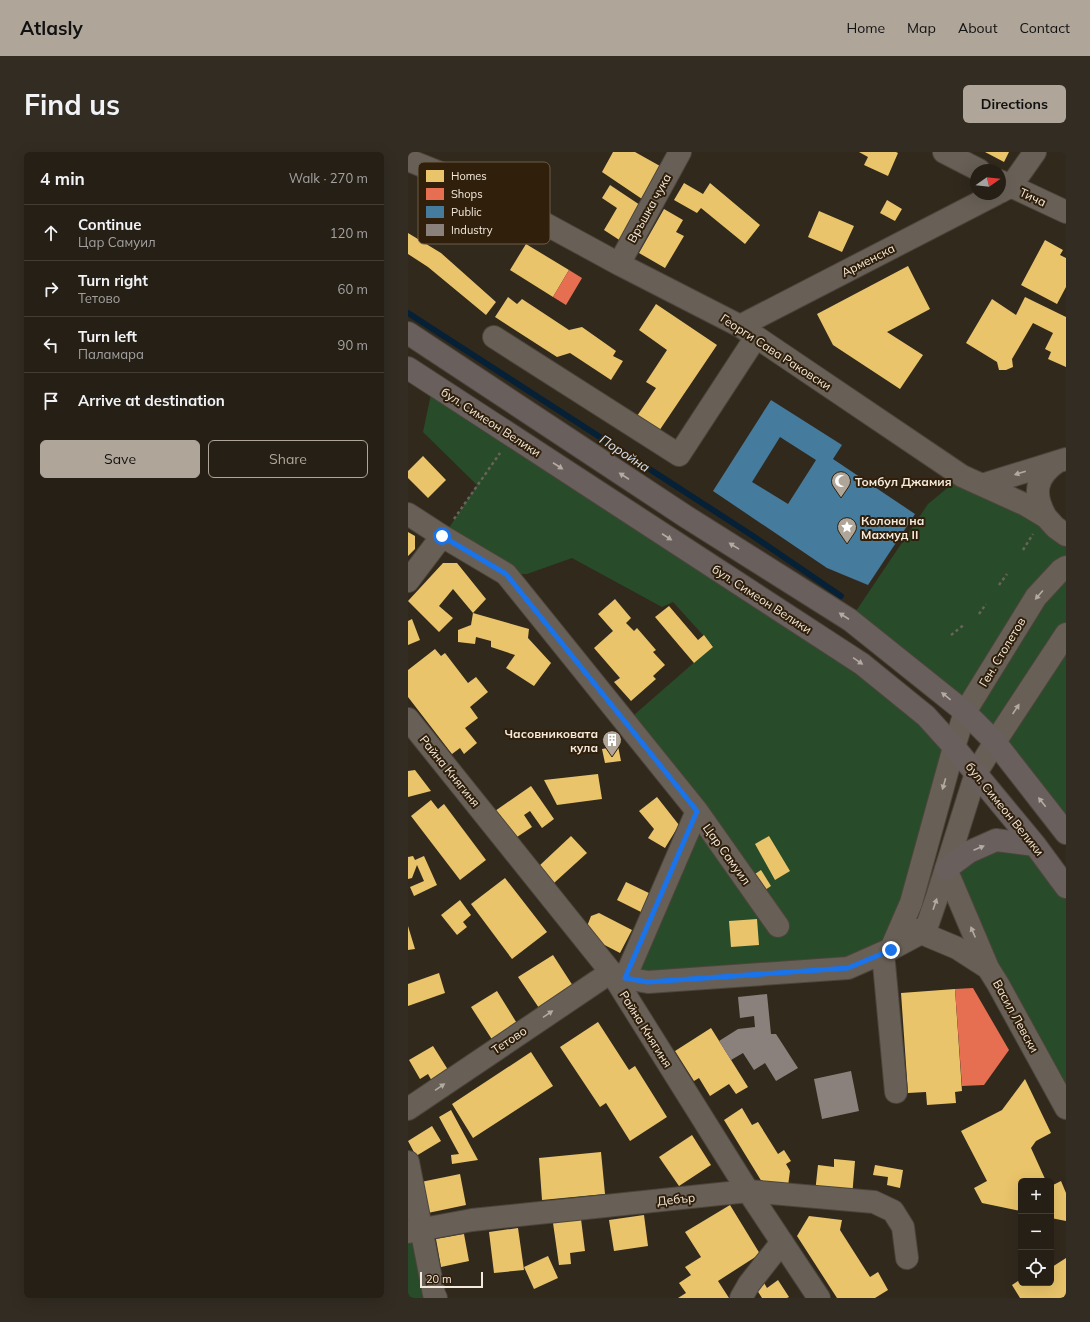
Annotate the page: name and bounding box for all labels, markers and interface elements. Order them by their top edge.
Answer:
text: Atlasly [20,16,83,40]
text: Home [846,19,885,37]
text: Map [907,19,936,37]
text: About [958,19,998,37]
text: Contact [1020,19,1070,37]
button: Directions [963,85,1066,123]
text: Find us [24,87,120,122]
legend [418,162,550,244]
north arrow [970,164,1006,200]
text: 4 min [40,168,85,189]
text: Homes [451,169,487,183]
text: Walk · 270 m [289,170,368,186]
street label: Връшка чука [624,171,674,245]
street label: Тича [1017,184,1049,210]
text: Shops [451,187,483,201]
text: Public [451,205,482,219]
text: Continue [78,215,141,234]
icon: ahead [40,222,62,244]
text: Industry [451,223,493,237]
text: 120 m [330,225,368,241]
text: Цар Самуил [78,234,156,250]
street label: Арменска [839,240,897,280]
text: Turn right [78,271,148,290]
icon: right [40,278,62,300]
text: 60 m [338,281,368,297]
text: Тетово [78,290,120,306]
street label: Георги Сава Раковски [718,311,834,393]
text: Turn left [78,327,137,346]
icon: left [40,334,62,356]
text: 90 m [338,337,368,353]
text: Паламара [78,346,144,362]
street label: бул. Симеон Велики [438,384,544,460]
icon: arrive [40,390,62,412]
text: Arrive at destination [78,391,225,410]
water label: Поройна [597,431,653,475]
button: Save [40,440,200,478]
button: Share [208,440,368,478]
one-way arrow [553,462,563,470]
mosque icon: Томбул Джамия [830,470,852,498]
one-way arrow [1013,470,1025,476]
one-way arrow [619,472,630,480]
place label: Томбул Джамия [855,474,952,489]
place label: Колона на Махмуд II [861,513,924,542]
place icon: Колона на Махмуд II [836,516,858,544]
route start [433,527,451,545]
one-way arrow [662,533,672,541]
one-way arrow [728,543,740,550]
street label: бул. Симеон Велики [709,561,815,637]
one-way arrow [1034,589,1043,600]
one-way arrow [838,612,850,619]
street label: Ген. Столетов [975,614,1029,689]
one-way arrow [853,657,863,665]
one-way arrow [940,692,951,701]
one-way arrow [1013,703,1020,715]
place label: Часовниковата кула [505,726,598,755]
building icon: Часовниковата кула [601,729,623,757]
street label: Райна Княгиня [417,732,483,810]
street label: бул. Симеон Велики [963,759,1047,859]
one-way arrow [941,778,947,790]
one-way arrow [1038,797,1046,808]
street label: Цар Самуил [700,821,754,887]
one-way arrow [973,844,985,850]
one-way arrow [932,898,938,910]
one-way arrow [969,926,975,938]
route end [882,941,900,959]
street label: Васил Левски [990,977,1042,1055]
street label: Райна Княгиня [616,988,676,1070]
one-way arrow [543,1010,553,1018]
street label: Тетово [489,1023,529,1057]
one-way arrow [435,1083,445,1091]
map controls [1018,1178,1054,1286]
button: + [1018,1178,1054,1214]
street label: Дебър [656,1190,696,1208]
button: − [1018,1214,1054,1250]
button: locate [1018,1250,1054,1286]
scale bar [420,1270,483,1289]
text: 20 m [426,1272,452,1286]

